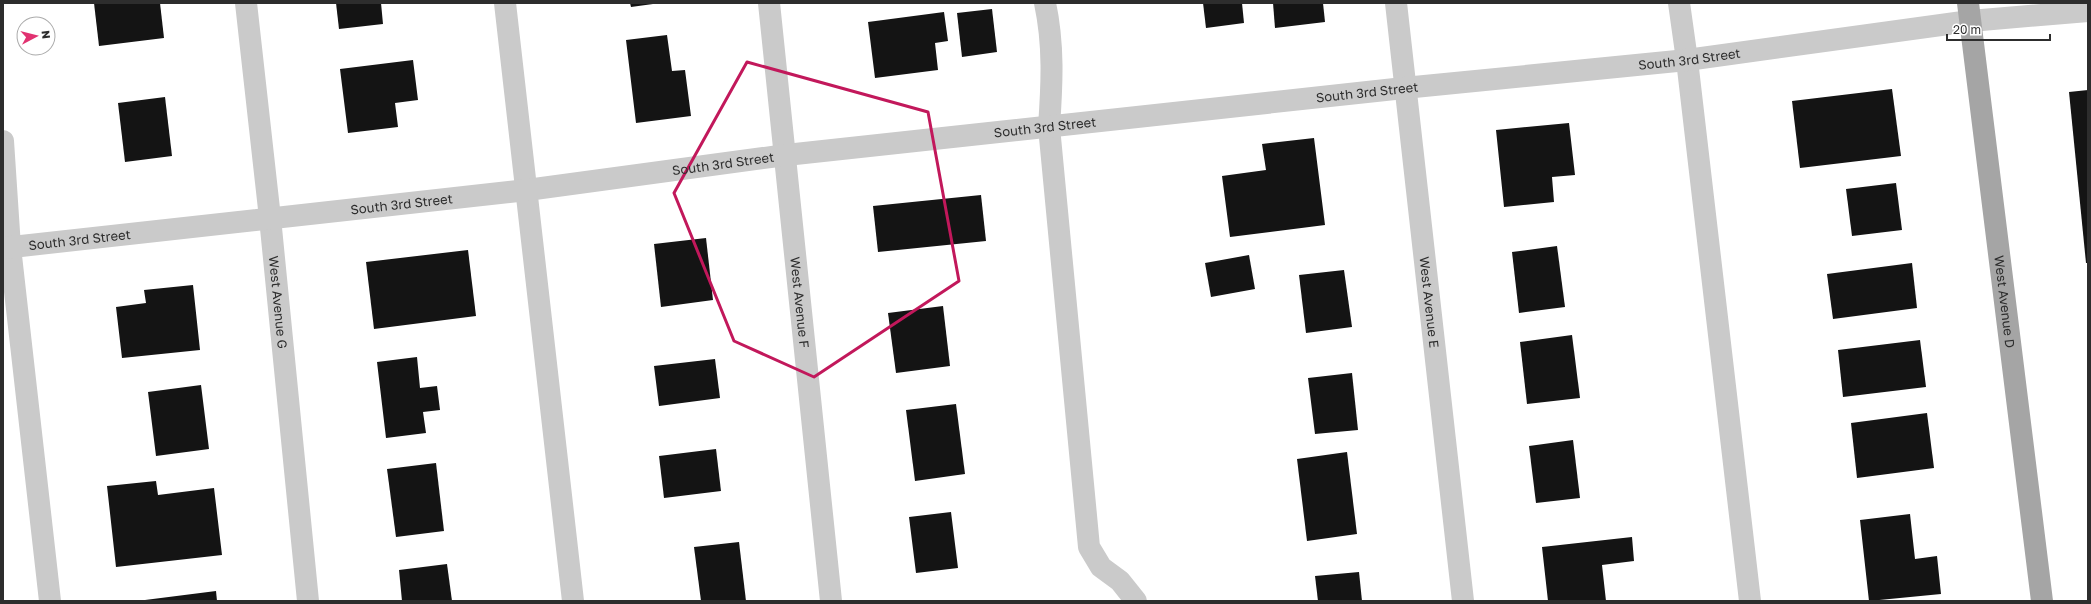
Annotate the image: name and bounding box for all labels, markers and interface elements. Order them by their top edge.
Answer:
north arrow [16,16,56,56]
scale bar [1947,16,2050,42]
text: 20 m [1953,22,1981,37]
text: N [39,30,53,40]
street label: South 3rd Street [1637,45,1741,73]
street label: South 3rd Street [1315,79,1419,106]
street label: South 3rd Street [993,113,1097,140]
street label: South 3rd Street [671,149,775,178]
street label: South 3rd Street [350,190,454,217]
street label: South 3rd Street [28,226,131,253]
street label: West Avenue G [266,255,291,349]
street label: West Avenue D [1991,255,2019,349]
street label: West Avenue F [787,256,813,349]
street label: West Avenue E [1416,256,1443,349]

